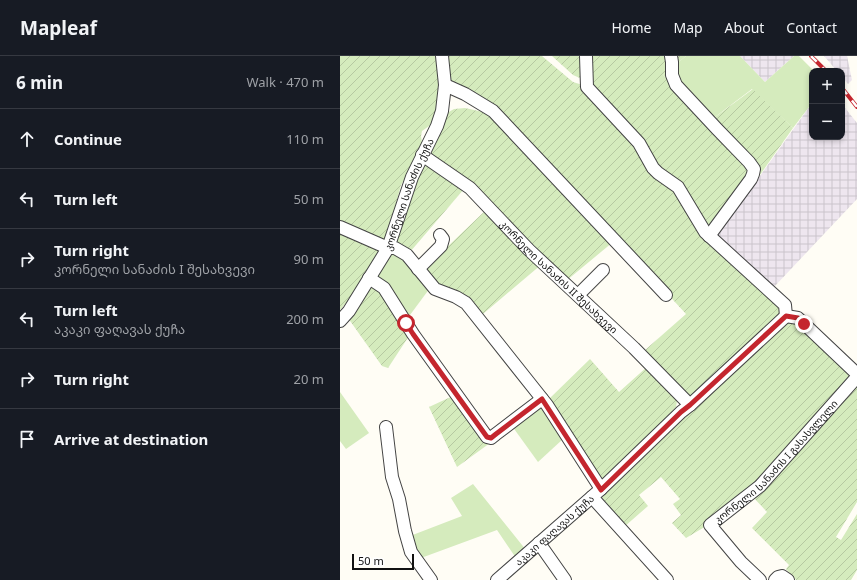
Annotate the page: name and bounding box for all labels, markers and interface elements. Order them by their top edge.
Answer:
text: Mapleaf [20,15,97,41]
text: Home [612,18,651,37]
text: Map [673,18,703,37]
text: About [725,18,764,37]
text: Contact [786,18,837,37]
map controls [809,68,845,140]
button: + [809,68,845,104]
text: 6 min [16,71,63,94]
text: Walk · 470 m [246,73,324,91]
button: − [809,104,845,140]
icon: ahead [16,128,38,150]
text: Continue [54,129,122,149]
text: 110 m [286,130,324,148]
street label: კორნელი სანაძის ქუჩა [381,136,437,253]
icon: left [16,188,38,210]
text: Turn left [54,189,118,209]
text: 50 m [294,190,324,208]
street label: კორნელი სანაძის II შესახვევი [497,217,621,337]
text: Turn right [54,240,129,260]
icon: right [16,248,38,270]
text: 90 m [294,250,324,268]
text: კორნელი სანაძის I შესახვევი [54,260,255,278]
text: Turn left [54,300,118,320]
icon: left [16,308,38,330]
text: 200 m [286,310,324,328]
route start [397,314,415,332]
route end [795,315,813,333]
text: აკაკი ფაღავას ქუჩა [54,320,185,338]
icon: right [16,368,38,390]
text: Turn right [54,369,129,389]
text: 20 m [294,370,324,388]
street label: კორნელი სანაძის I გასასვლელი [711,397,841,527]
icon: arrive [16,428,38,450]
text: Arrive at destination [54,429,208,449]
street label: აკაკი ფაღავას ქუჩა [512,491,597,569]
scale bar [352,552,414,571]
text: 50 m [358,553,384,568]

